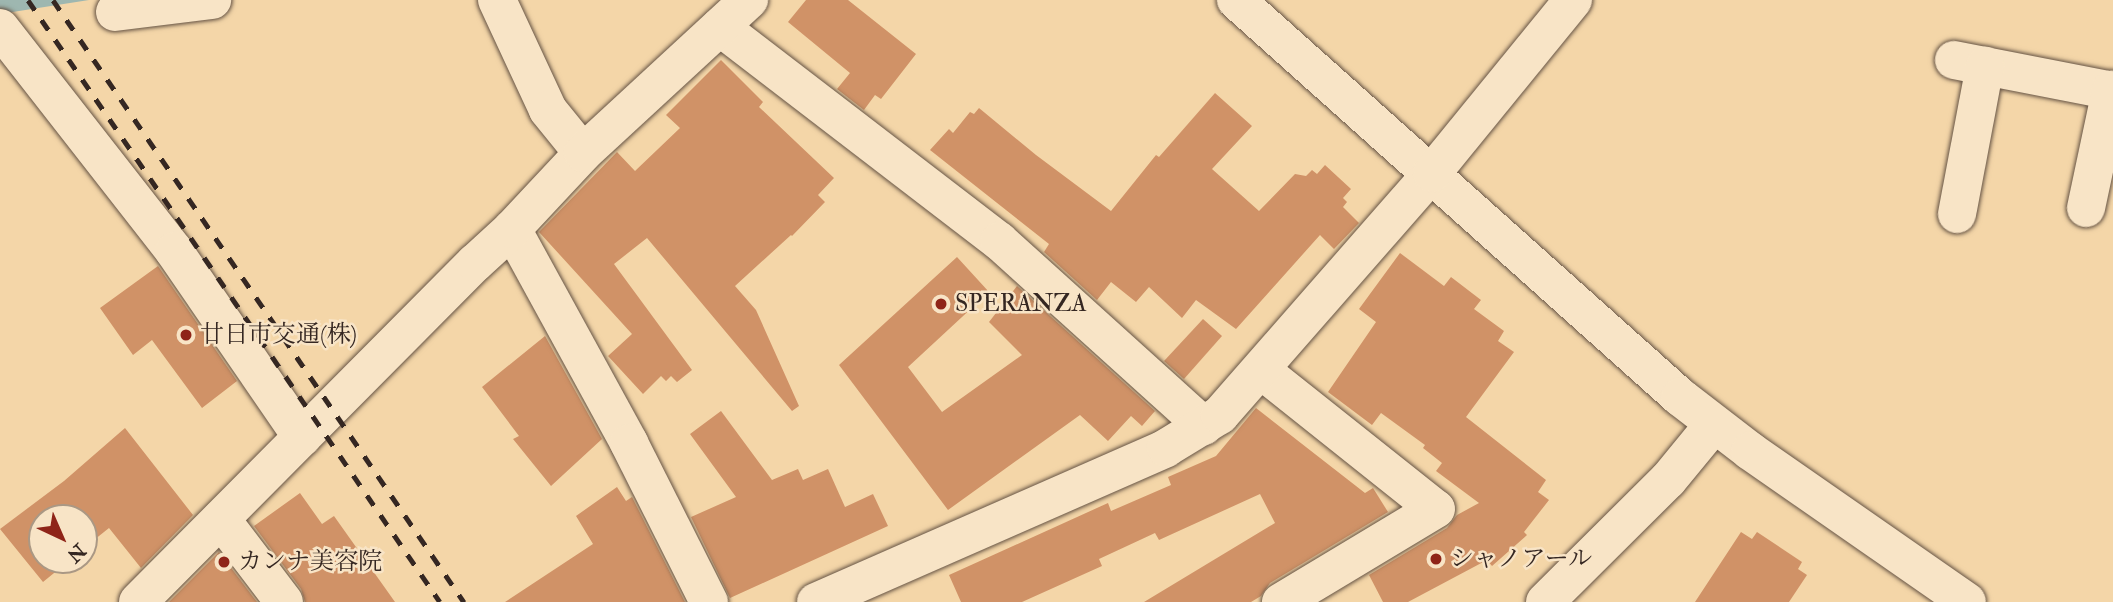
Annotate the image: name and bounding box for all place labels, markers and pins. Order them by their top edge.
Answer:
place label: SPERANZA [955,290,1087,318]
marker: SPERANZA [933,296,949,312]
place label: 廿日市交通(株) [200,321,357,349]
marker: 廿日市交通(株) [178,327,194,343]
place label: シャノアール [1450,545,1593,573]
place label: カンナ美容院 [238,548,382,576]
marker: シャノアール [1428,551,1444,567]
marker: カンナ美容院 [216,554,232,570]

